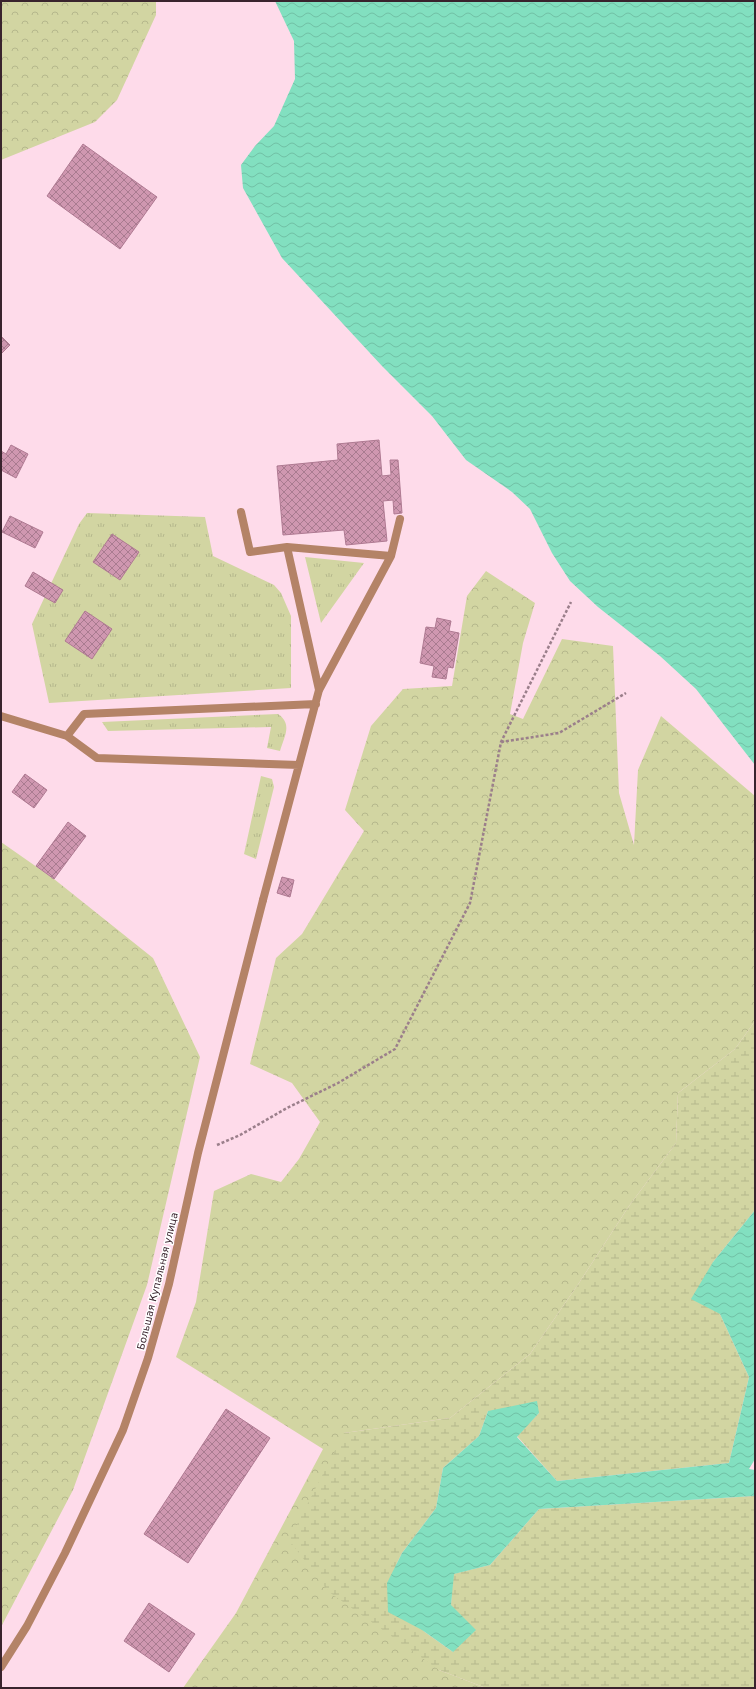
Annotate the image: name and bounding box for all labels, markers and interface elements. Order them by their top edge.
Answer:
street label: Большая Купальная улица [135,1211,180,1351]

